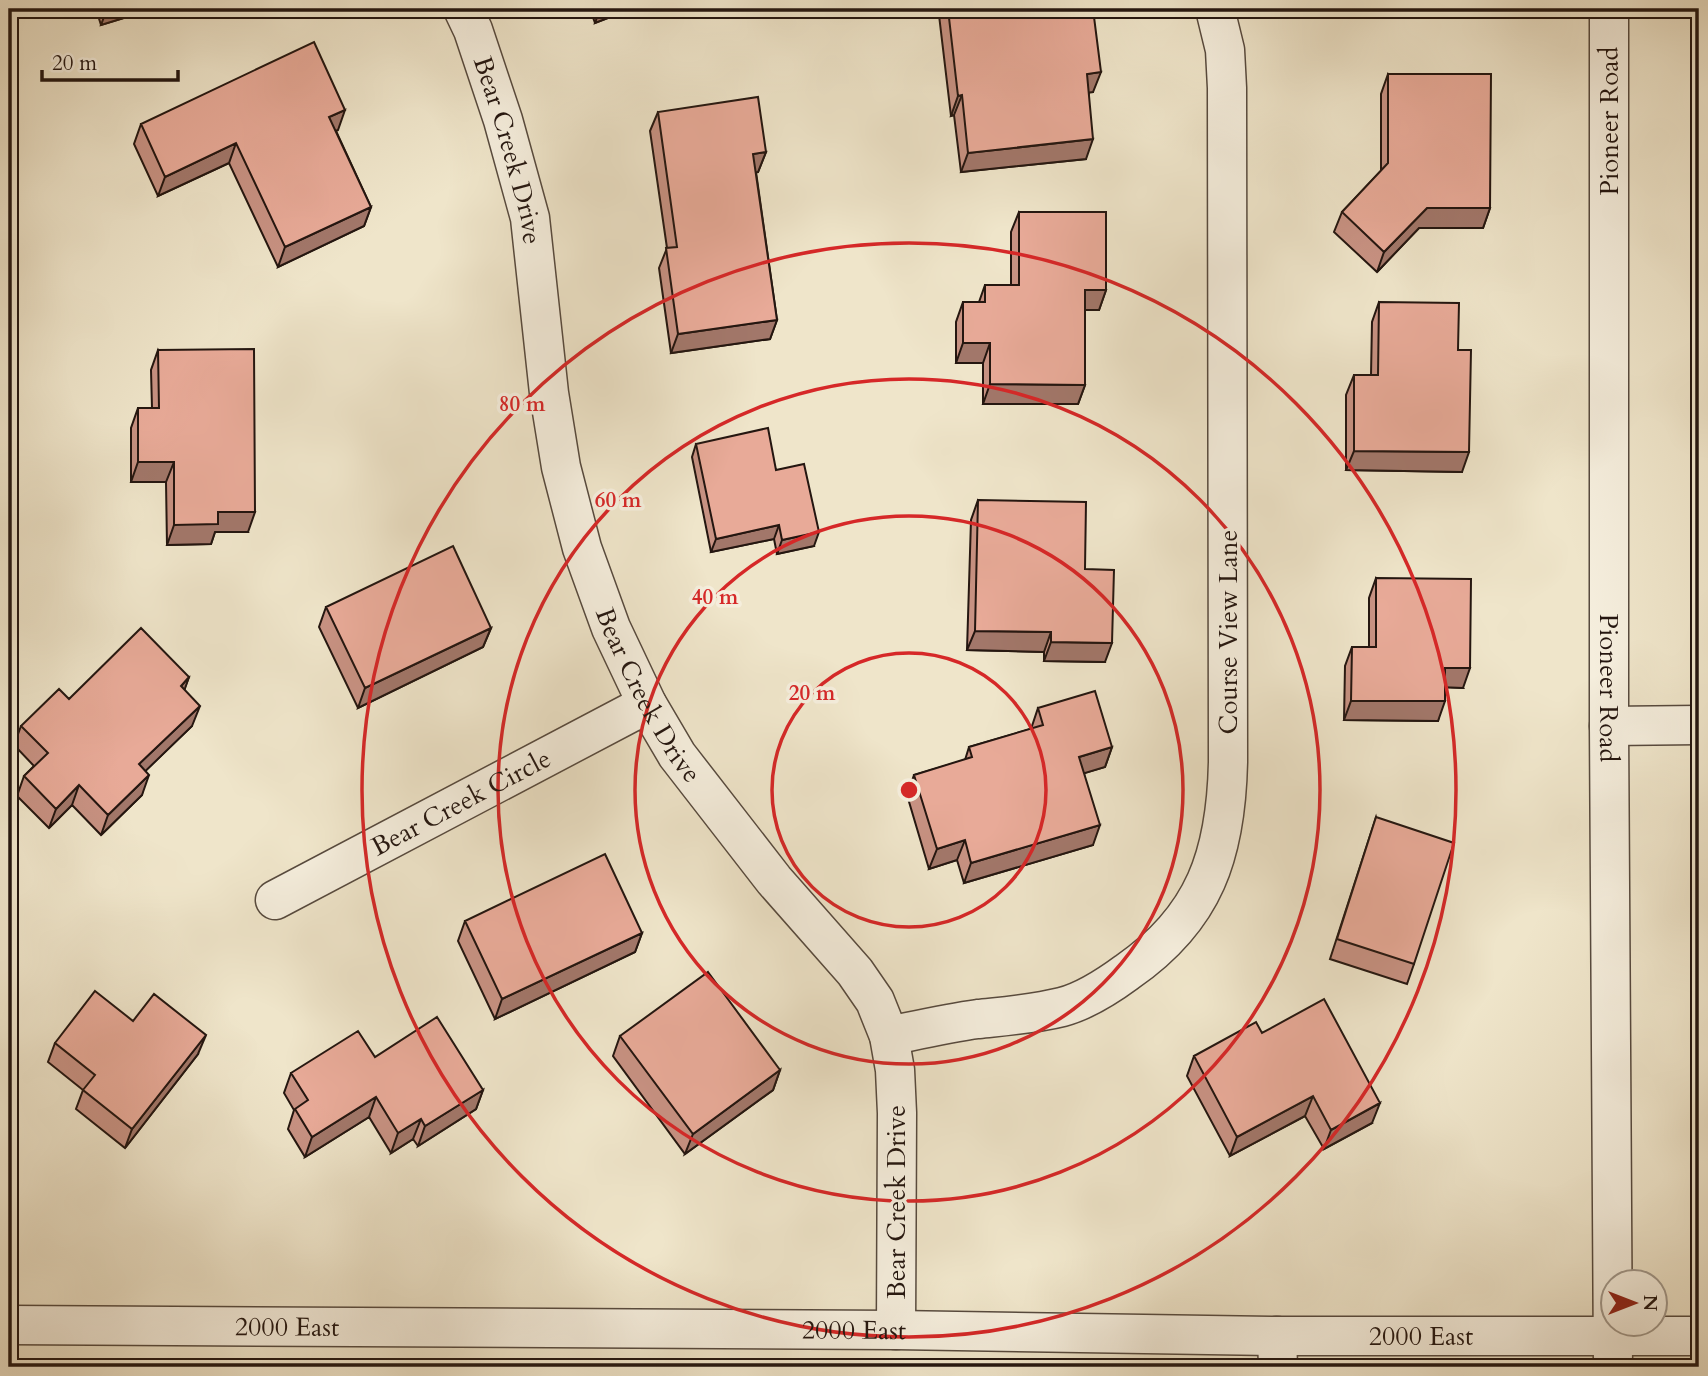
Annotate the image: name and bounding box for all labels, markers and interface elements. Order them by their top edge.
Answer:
scale bar [42,38,178,82]
street label: Pioneer Road [1592,46,1627,195]
text: 20 m [52,49,97,78]
street label: Bear Creek Drive [465,52,550,246]
text: 80 m [499,390,546,419]
text: 60 m [595,486,642,515]
street label: Course View Lane [1211,530,1246,734]
text: 40 m [692,583,739,612]
street label: Bear Creek Drive [587,603,709,790]
street label: Pioneer Road [1591,614,1626,763]
text: 20 m [789,679,836,708]
street label: Bear Creek Circle [365,741,557,864]
centre of rings [897,778,921,802]
street label: Bear Creek Drive [879,1105,914,1299]
north arrow [1600,1268,1670,1338]
text: N [1637,1295,1663,1312]
street label: 2000 East [235,1309,339,1345]
street label: 2000 East [802,1312,907,1348]
street label: 2000 East [1369,1319,1473,1354]

